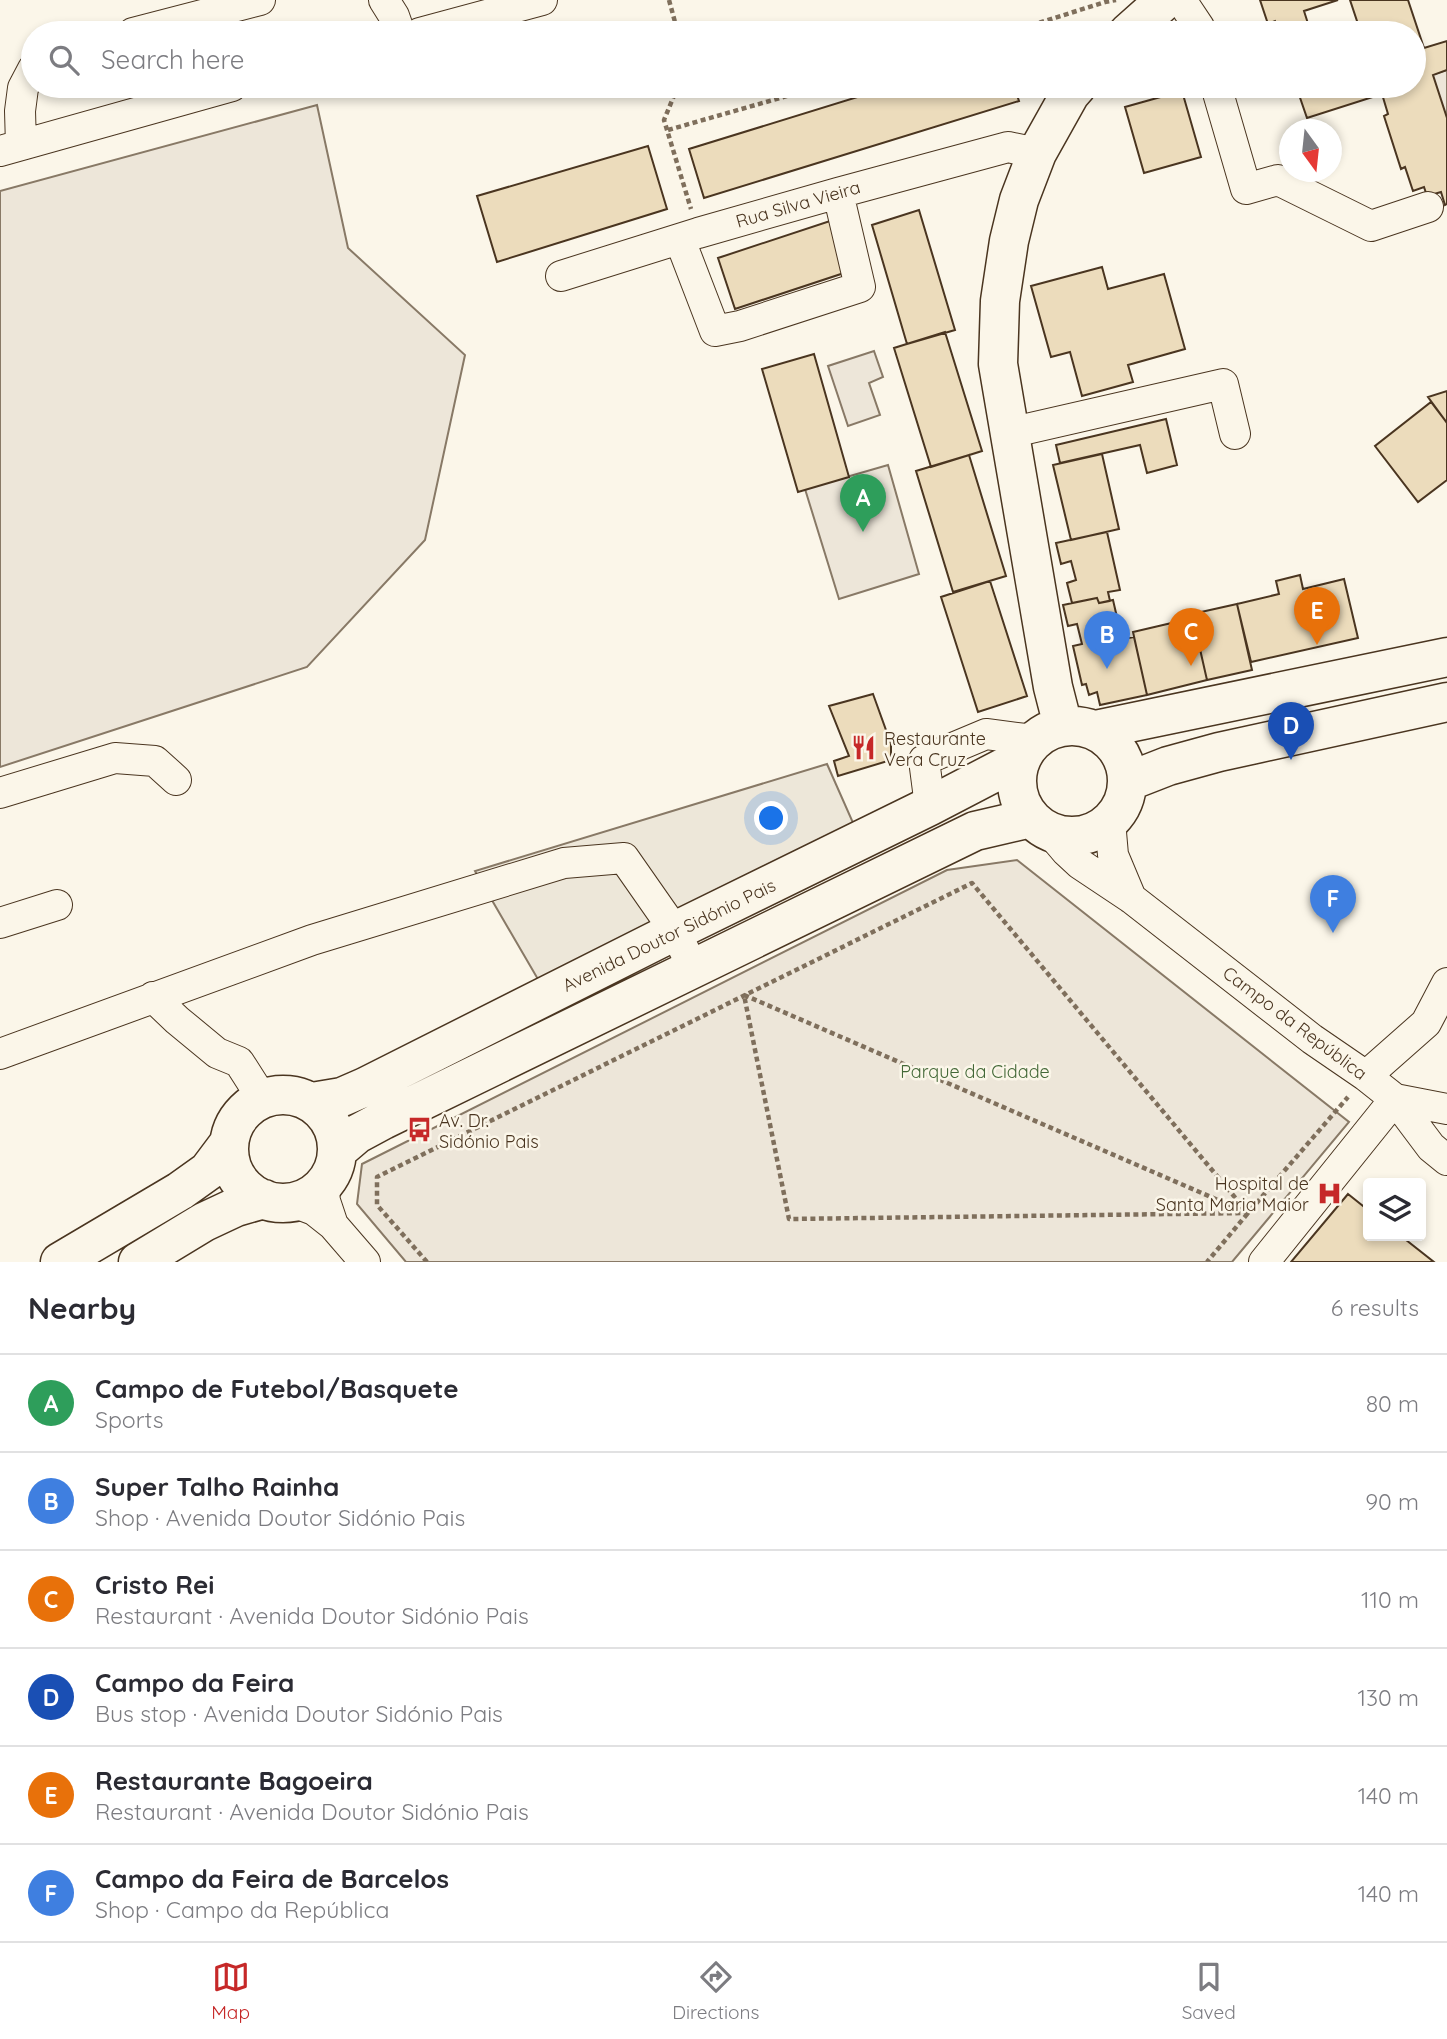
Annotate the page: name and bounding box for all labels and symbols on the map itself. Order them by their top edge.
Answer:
north arrow [1279,119,1342,182]
street label: Rua Silva Vieira [733,175,863,233]
pin: A [840,474,886,532]
pin: E [1294,587,1340,645]
pin: C [1168,608,1214,666]
pin: B [1084,611,1130,669]
pin: D [1268,702,1314,760]
place label: Restaurante Vera Cruz [884,727,986,771]
restaurant icon: Restaurante Vera Cruz [850,734,878,762]
your location [754,801,788,835]
street label: Avenida Doutor Sidónio Pais [559,873,779,997]
pin: F [1310,875,1356,933]
street label: Campo da República [1218,961,1372,1085]
park label: Parque da Cidade [900,1060,1050,1083]
place label: Av. Dr. Sidónio Pais [439,1109,539,1153]
bus stop icon: Av. Dr. Sidónio Pais [405,1116,433,1144]
place label: Hospital de Santa Maria Maior [1156,1172,1309,1216]
hospital icon: Hospital de Santa Maria Maior [1315,1179,1343,1207]

